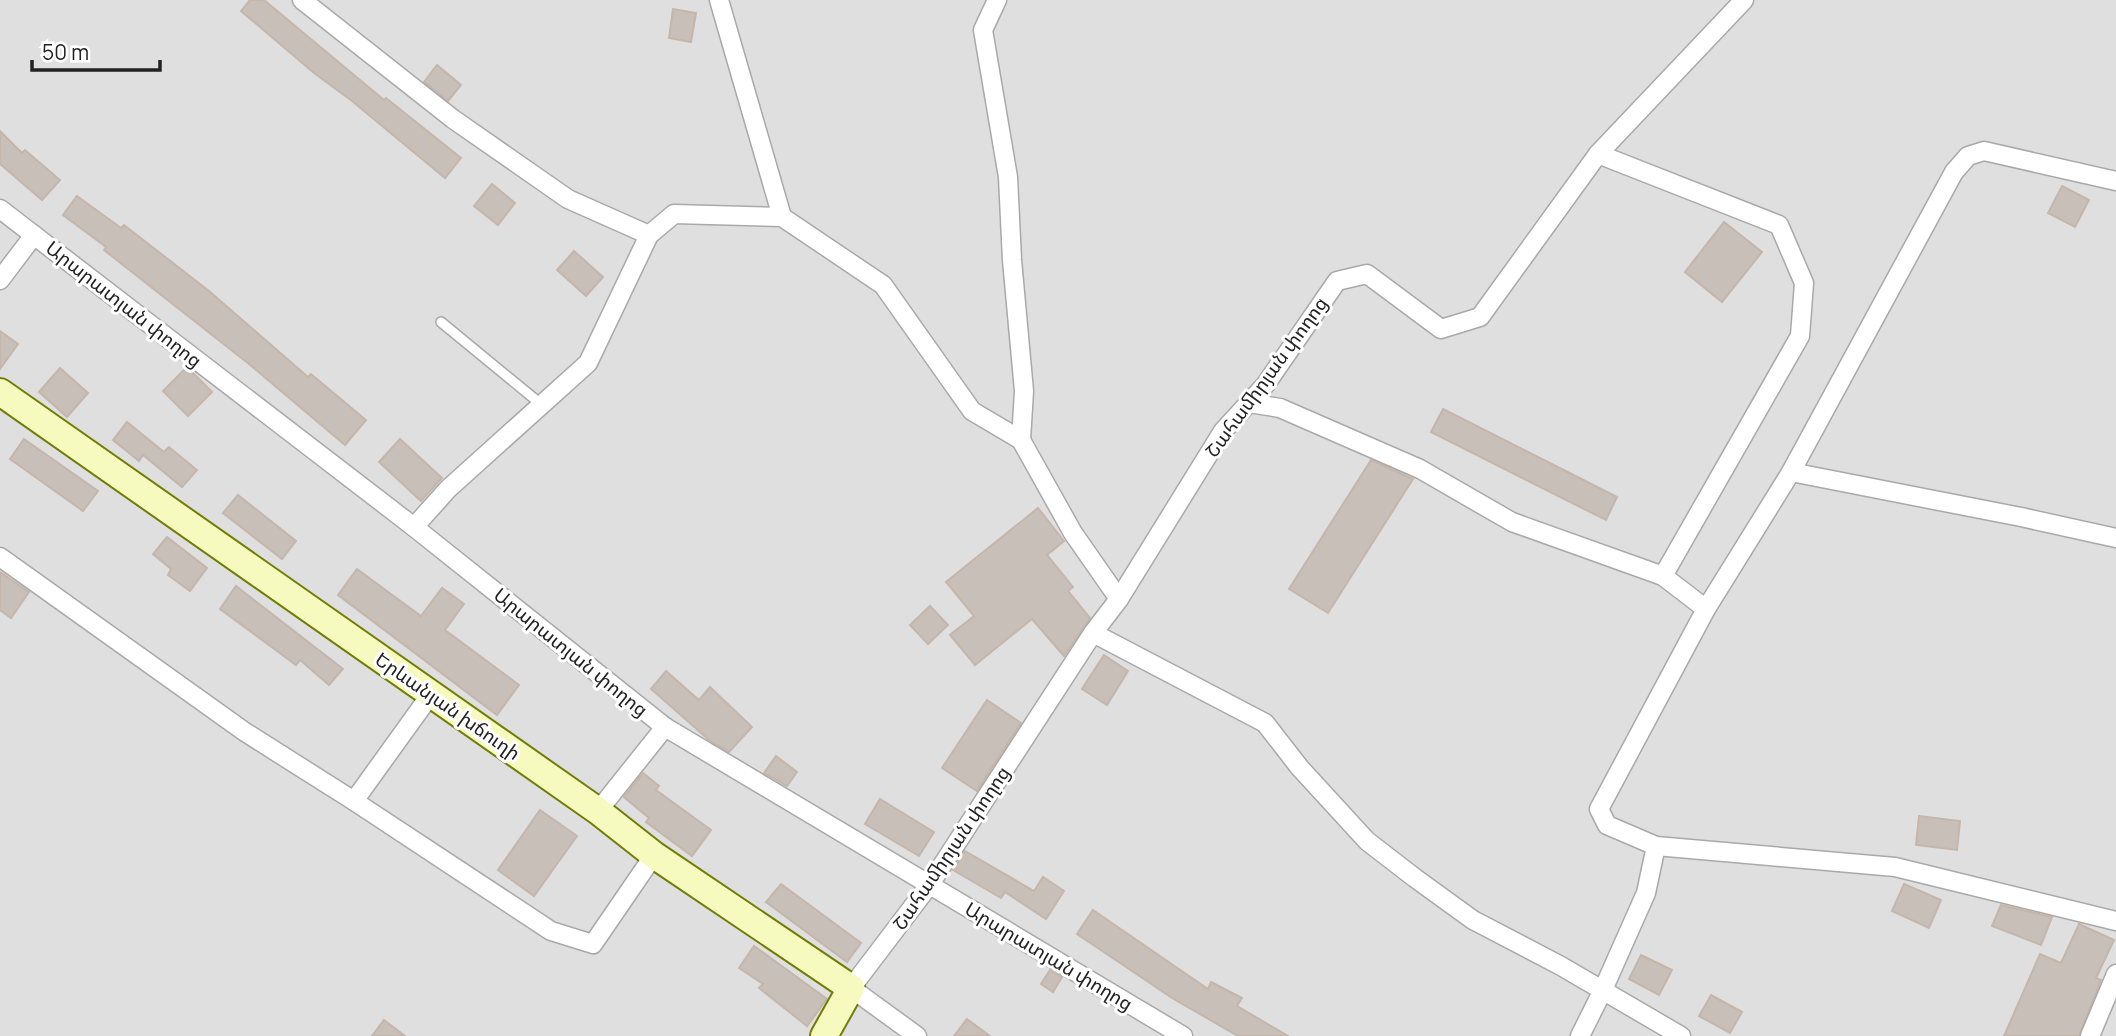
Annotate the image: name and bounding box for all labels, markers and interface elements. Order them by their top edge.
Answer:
scale bar [32,28,159,72]
text: 50 m [42,38,89,66]
street label: Արարատյան փողոց [41,235,207,373]
street label: Շահամիրյան փողոց [1199,291,1333,463]
street label: Արարատյան փողոց [488,582,654,722]
street label: Երևանյան խճուղի [370,646,526,766]
street label: Շահամիրյան փողոց [886,761,1016,935]
street label: Արարատյան փողոց [960,896,1138,1016]

